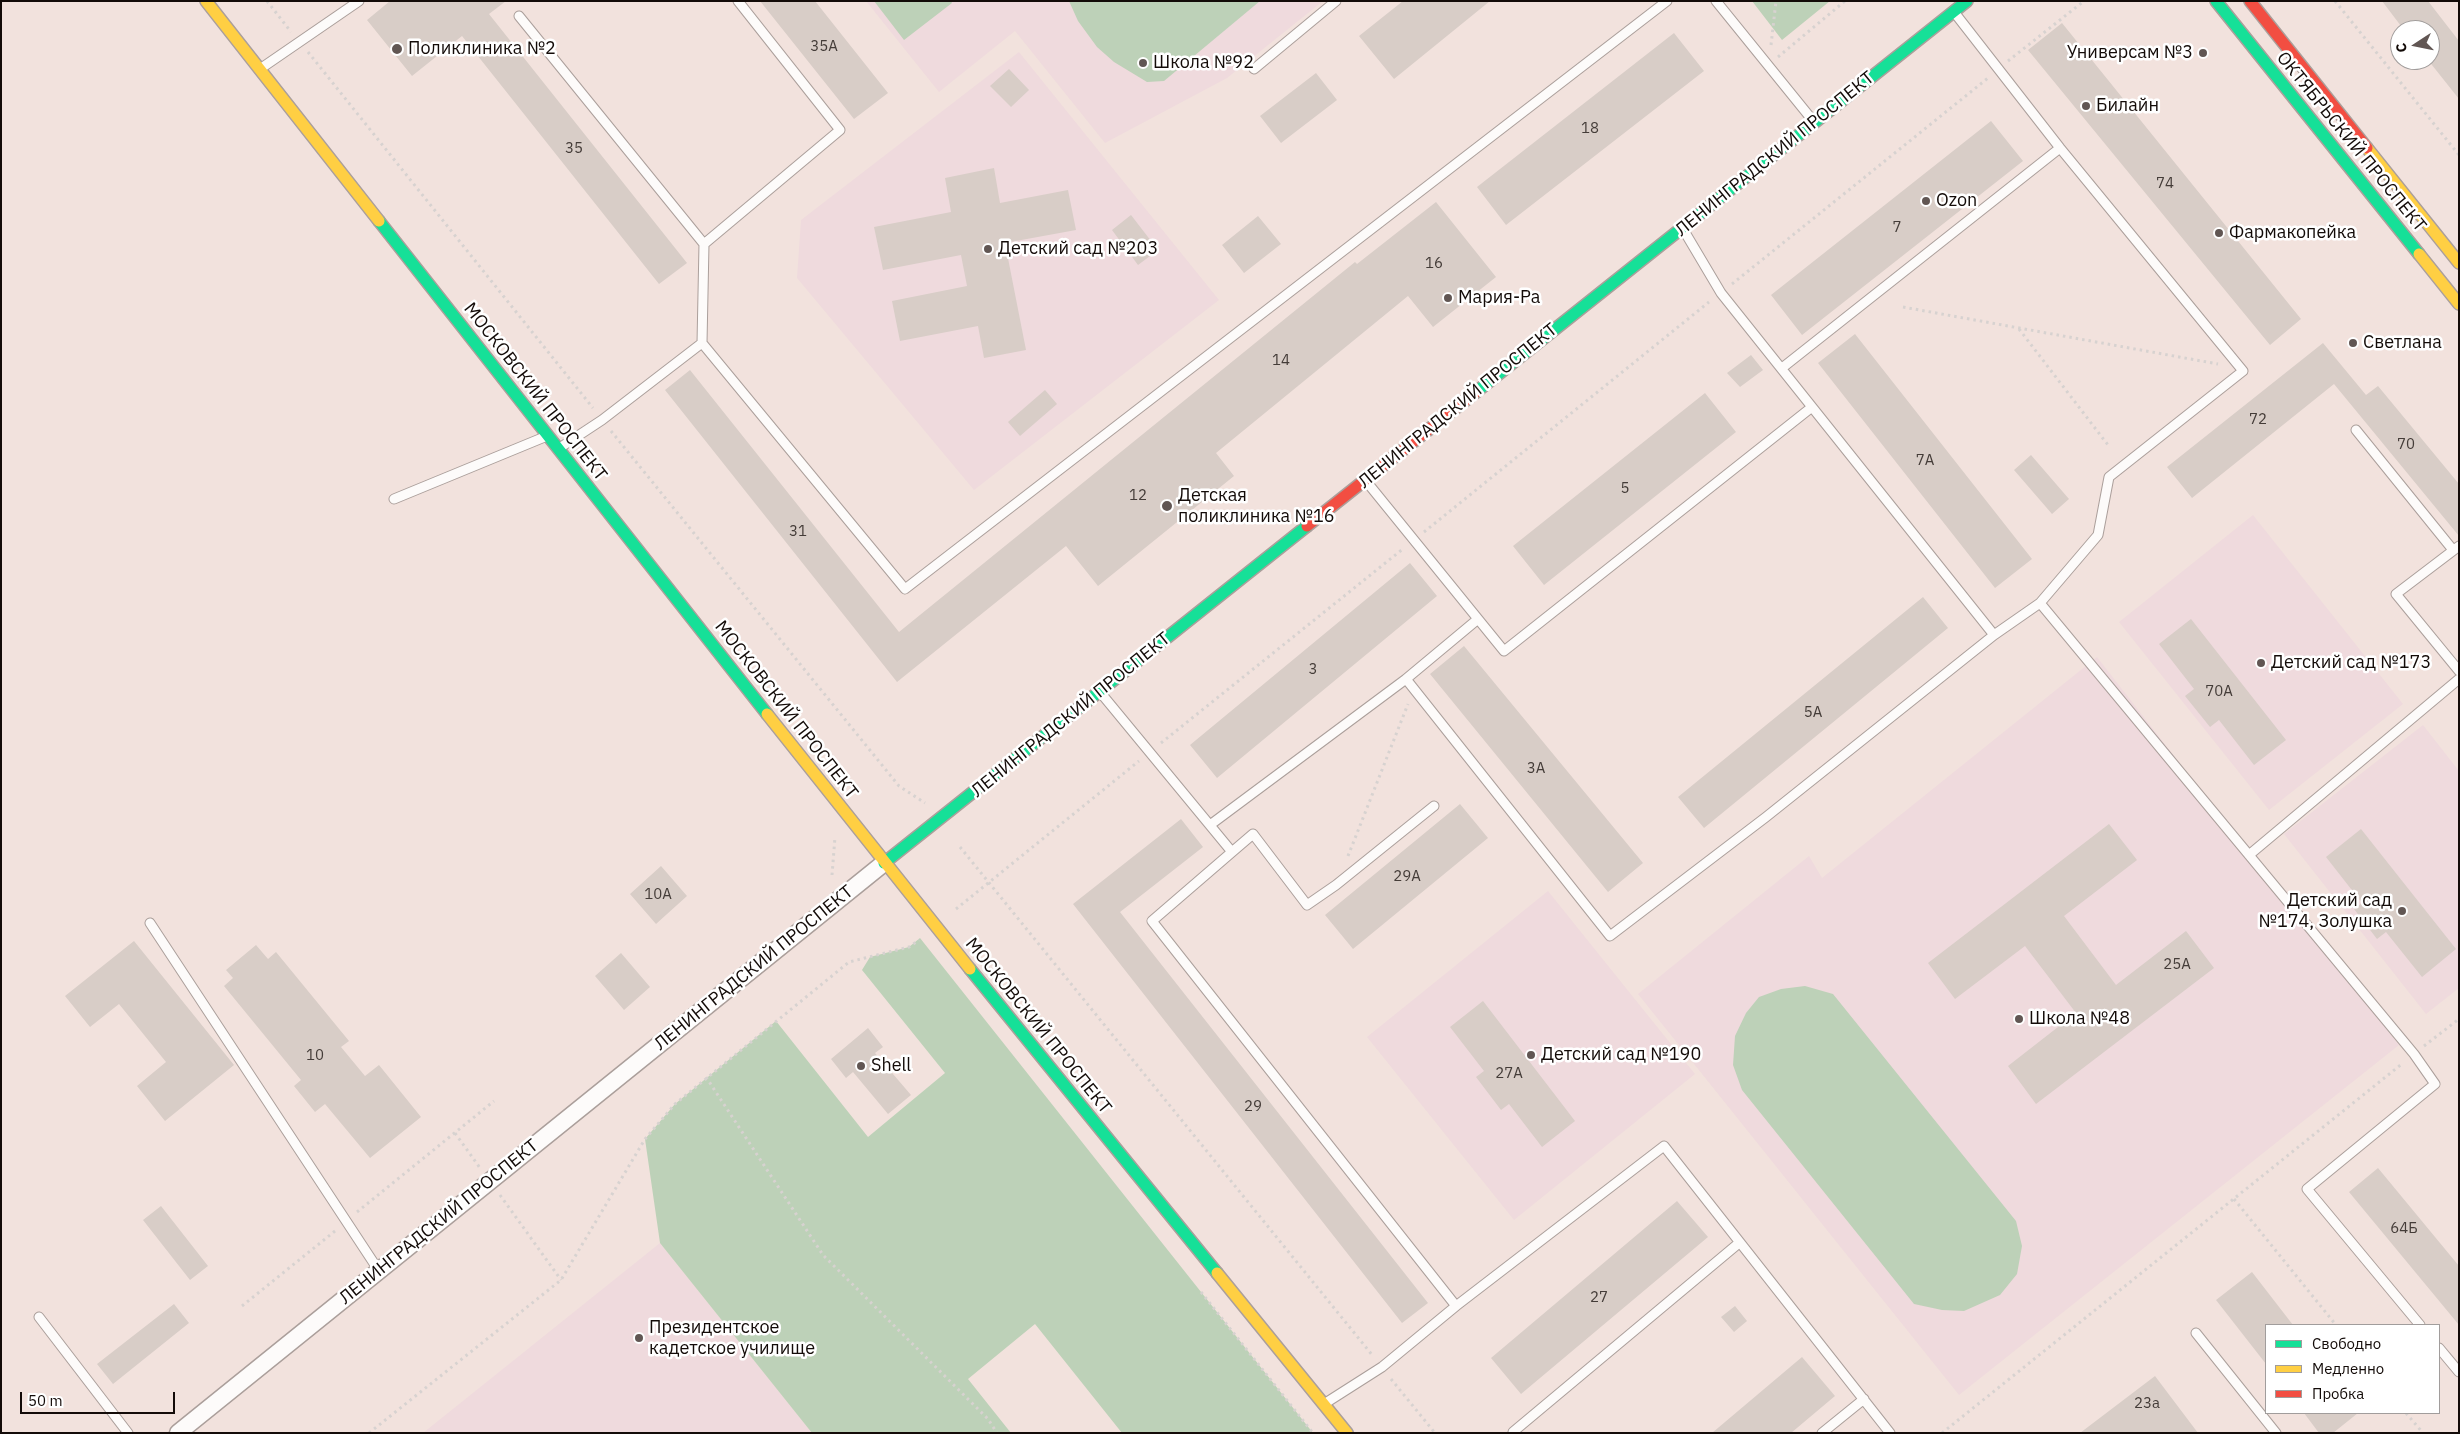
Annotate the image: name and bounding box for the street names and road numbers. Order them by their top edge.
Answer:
street label: ОКТЯБРЬСКИЙ ПРОСПЕКТ [2272,48,2430,236]
street label: ЛЕНИНГРАДСКИЙ ПРОСПЕКТ [1671,67,1879,241]
street label: МОСКОВСКИЙ ПРОСПЕКТ [459,299,611,485]
street label: ЛЕНИНГРАДСКИЙ ПРОСПЕКТ [1354,319,1562,493]
street label: МОСКОВСКИЙ ПРОСПЕКТ [710,617,862,803]
street label: ЛЕНИНГРАДСКИЙ ПРОСПЕКТ [967,628,1175,802]
street label: ЛЕНИНГРАДСКИЙ ПРОСПЕКТ [650,881,858,1055]
street label: МОСКОВСКИЙ ПРОСПЕКТ [960,934,1116,1118]
street label: ЛЕНИНГРАДСКИЙ ПРОСПЕКТ [335,1135,543,1309]

